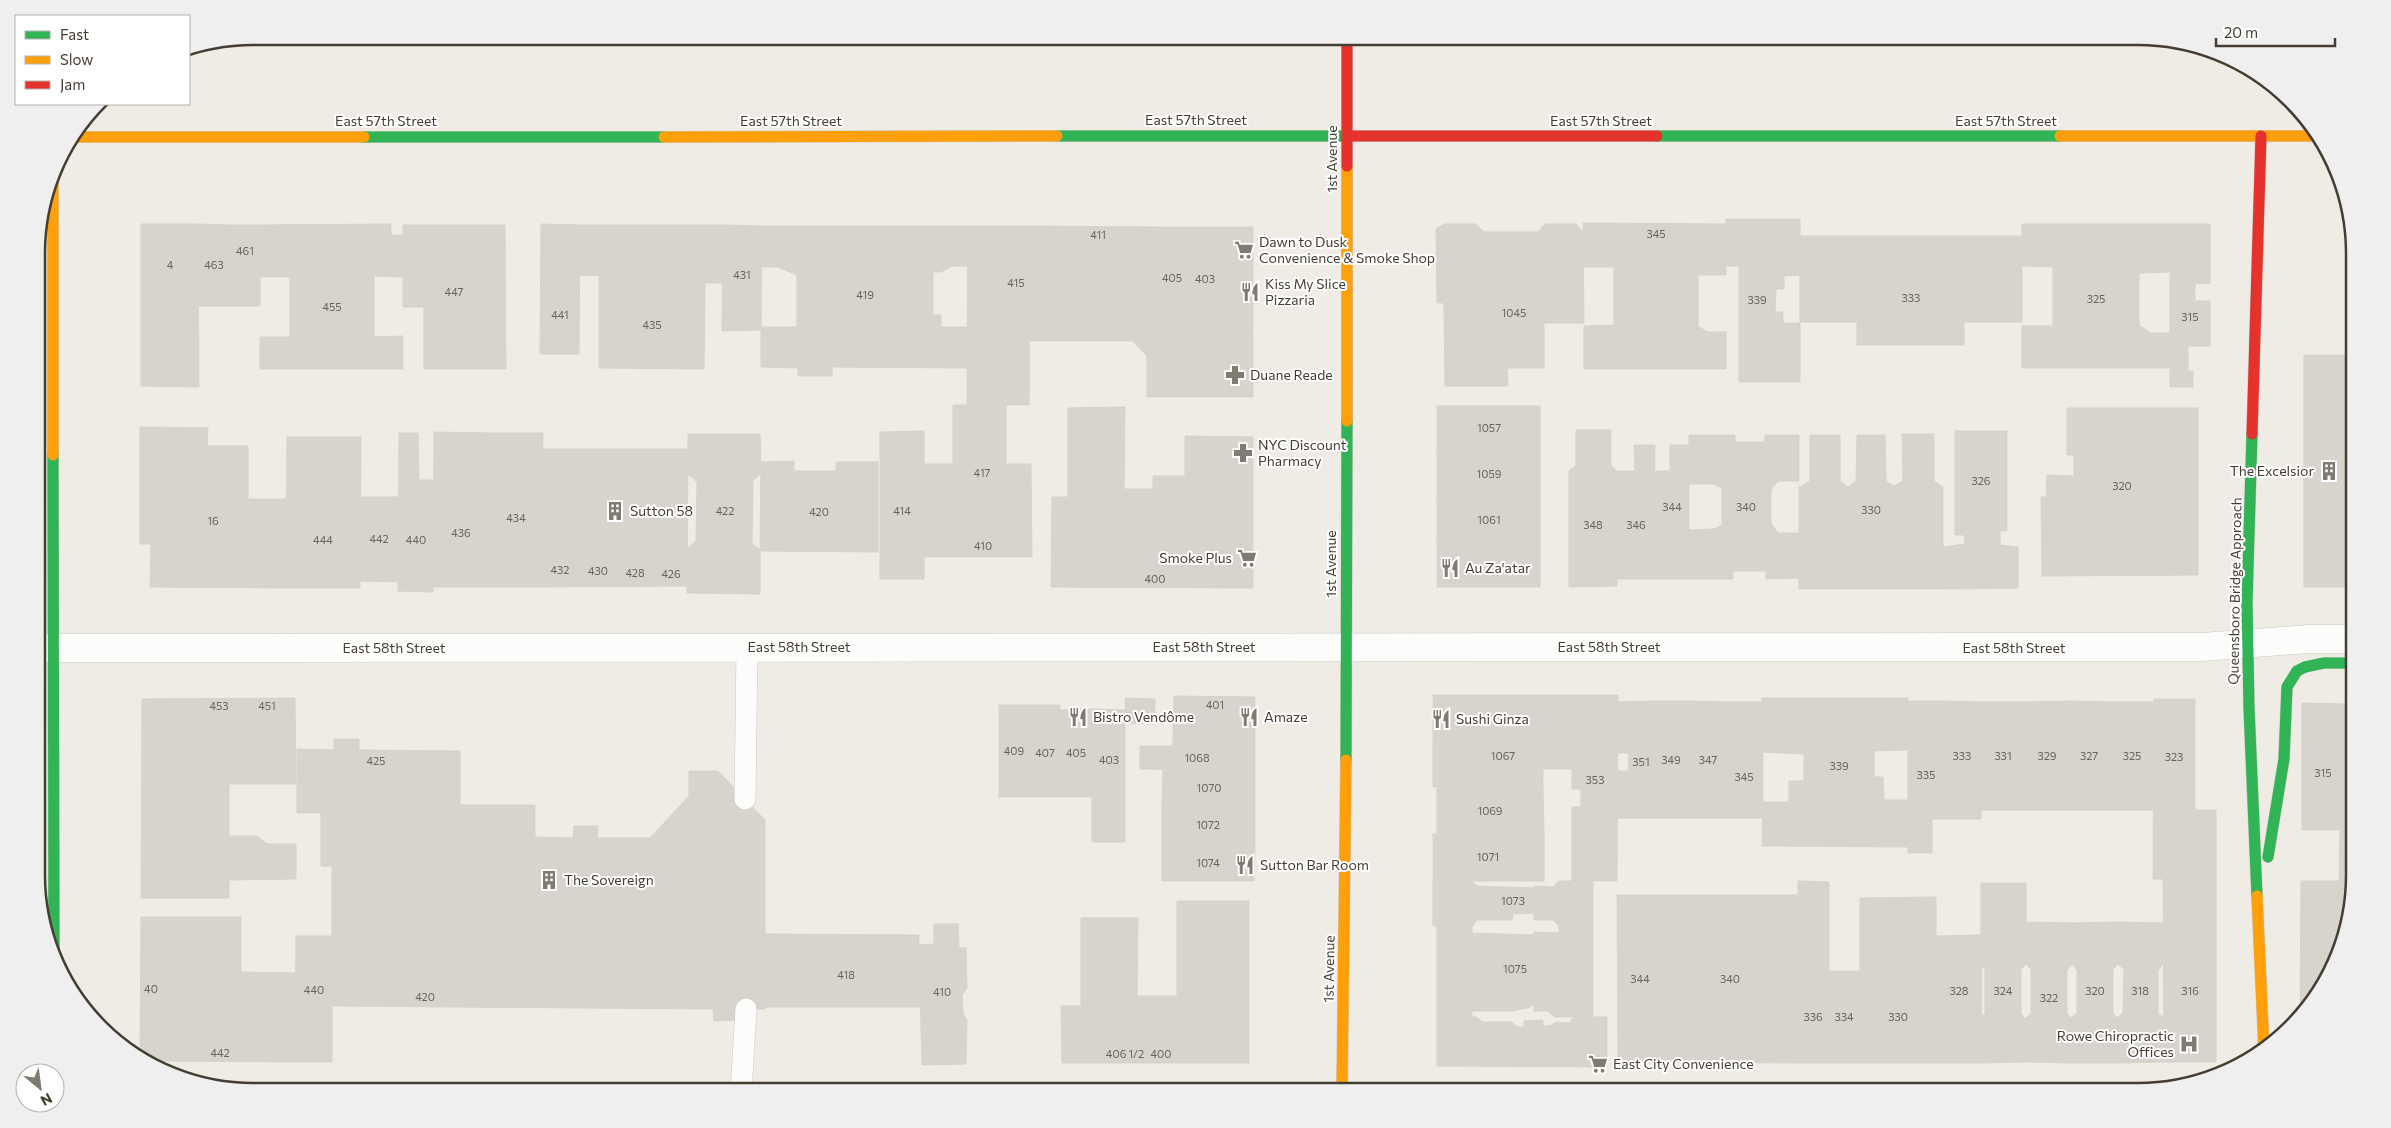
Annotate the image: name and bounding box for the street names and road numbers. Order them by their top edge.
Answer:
street label: East 57th Street [1145,111,1247,128]
street label: East 57th Street [335,112,437,129]
street label: East 57th Street [740,112,842,129]
street label: East 57th Street [1550,112,1652,129]
street label: East 57th Street [1955,112,2057,129]
street label: 1st Avenue [1323,125,1340,193]
street label: Queensboro Bridge Approach [2224,497,2245,685]
street label: 1st Avenue [1322,530,1339,598]
street label: East 58th Street [748,638,851,655]
street label: East 58th Street [1153,638,1256,655]
street label: East 58th Street [1558,638,1661,655]
street label: East 58th Street [343,639,446,656]
street label: East 58th Street [1963,639,2066,656]
street label: 1st Avenue [1319,935,1338,1003]

